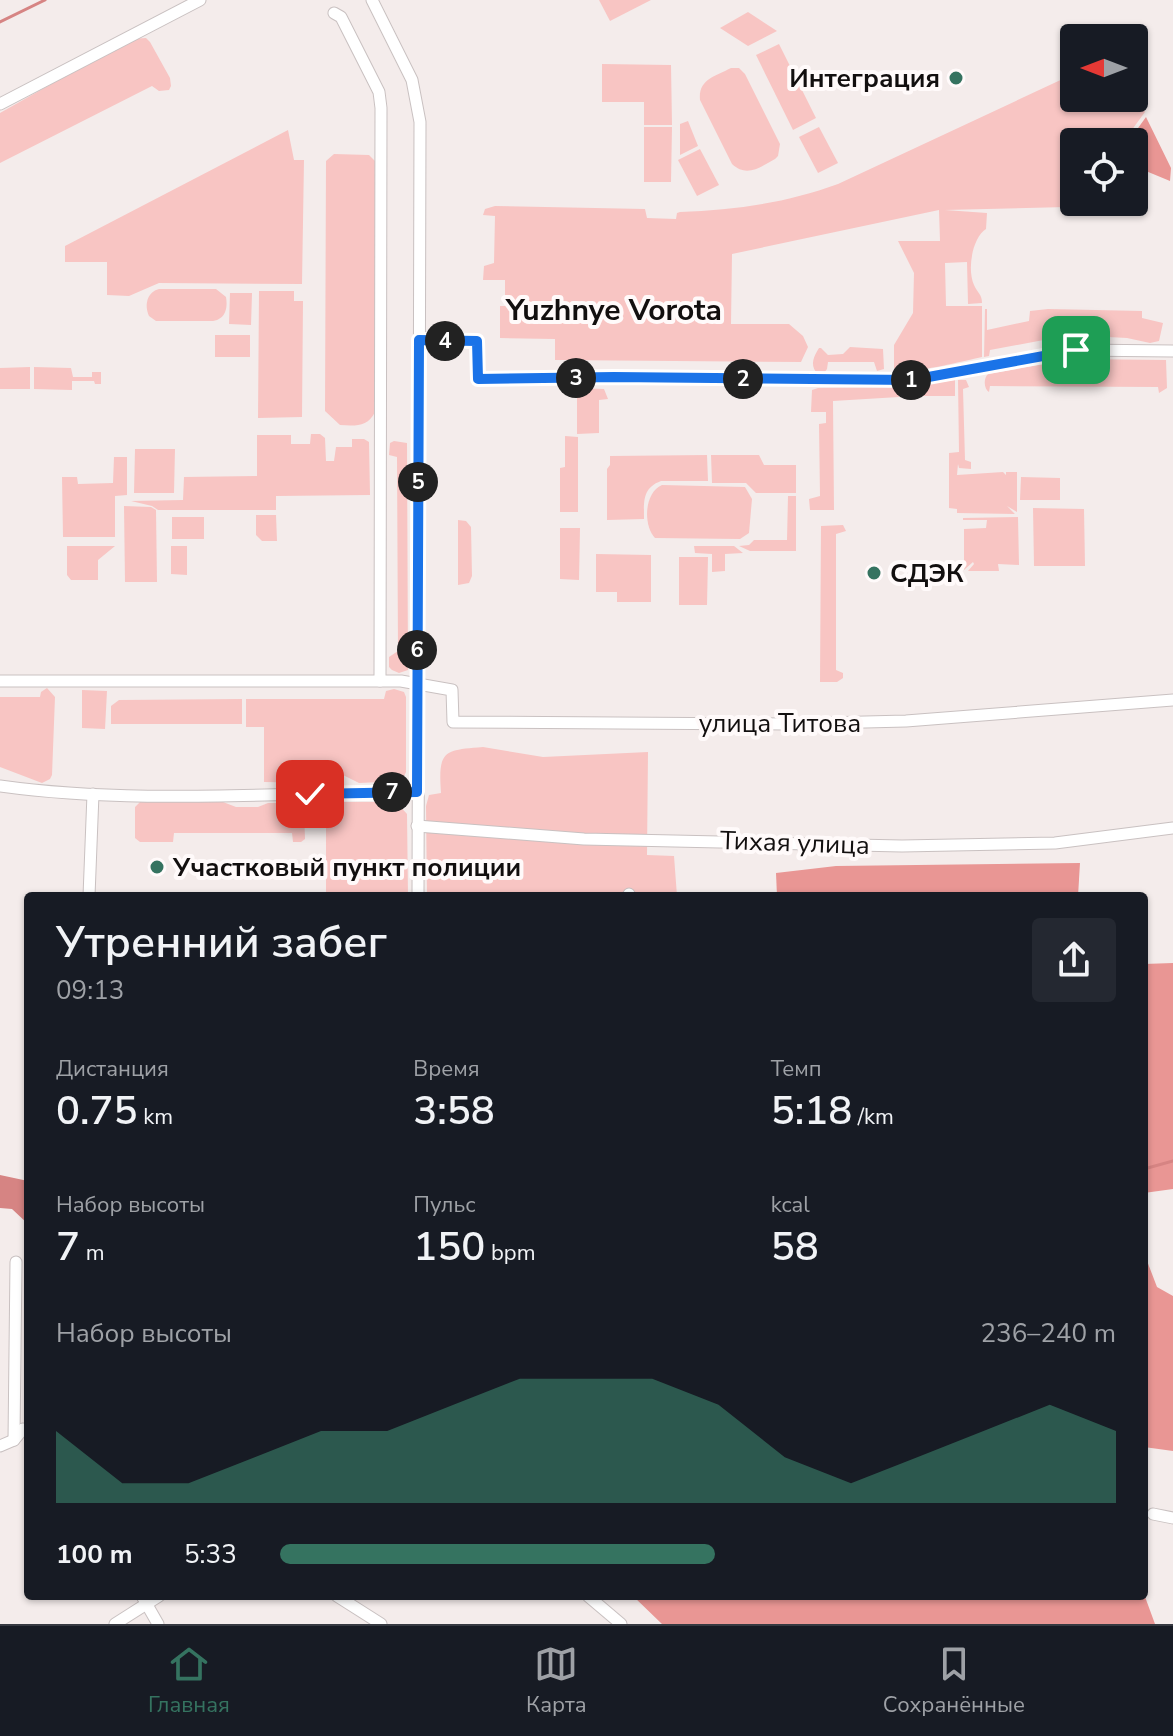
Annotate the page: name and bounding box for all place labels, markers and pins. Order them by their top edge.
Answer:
place label: Интеграция [789,61,940,96]
marker: Интеграция [947,69,965,87]
pin [1042,316,1110,384]
pin: 4 [425,321,465,361]
pin: 3 [556,358,596,398]
pin: 2 [723,359,763,399]
pin: 1 [891,360,931,400]
pin: 5 [398,462,438,502]
place label: СДЭК [890,556,964,591]
marker: СДЭК [865,564,883,582]
pin: 6 [397,630,437,670]
pin [276,760,344,828]
pin: 7 [372,772,412,812]
place label: Участковый пункт полиции [172,850,521,885]
marker: Участковый пункт полиции [148,858,166,876]

